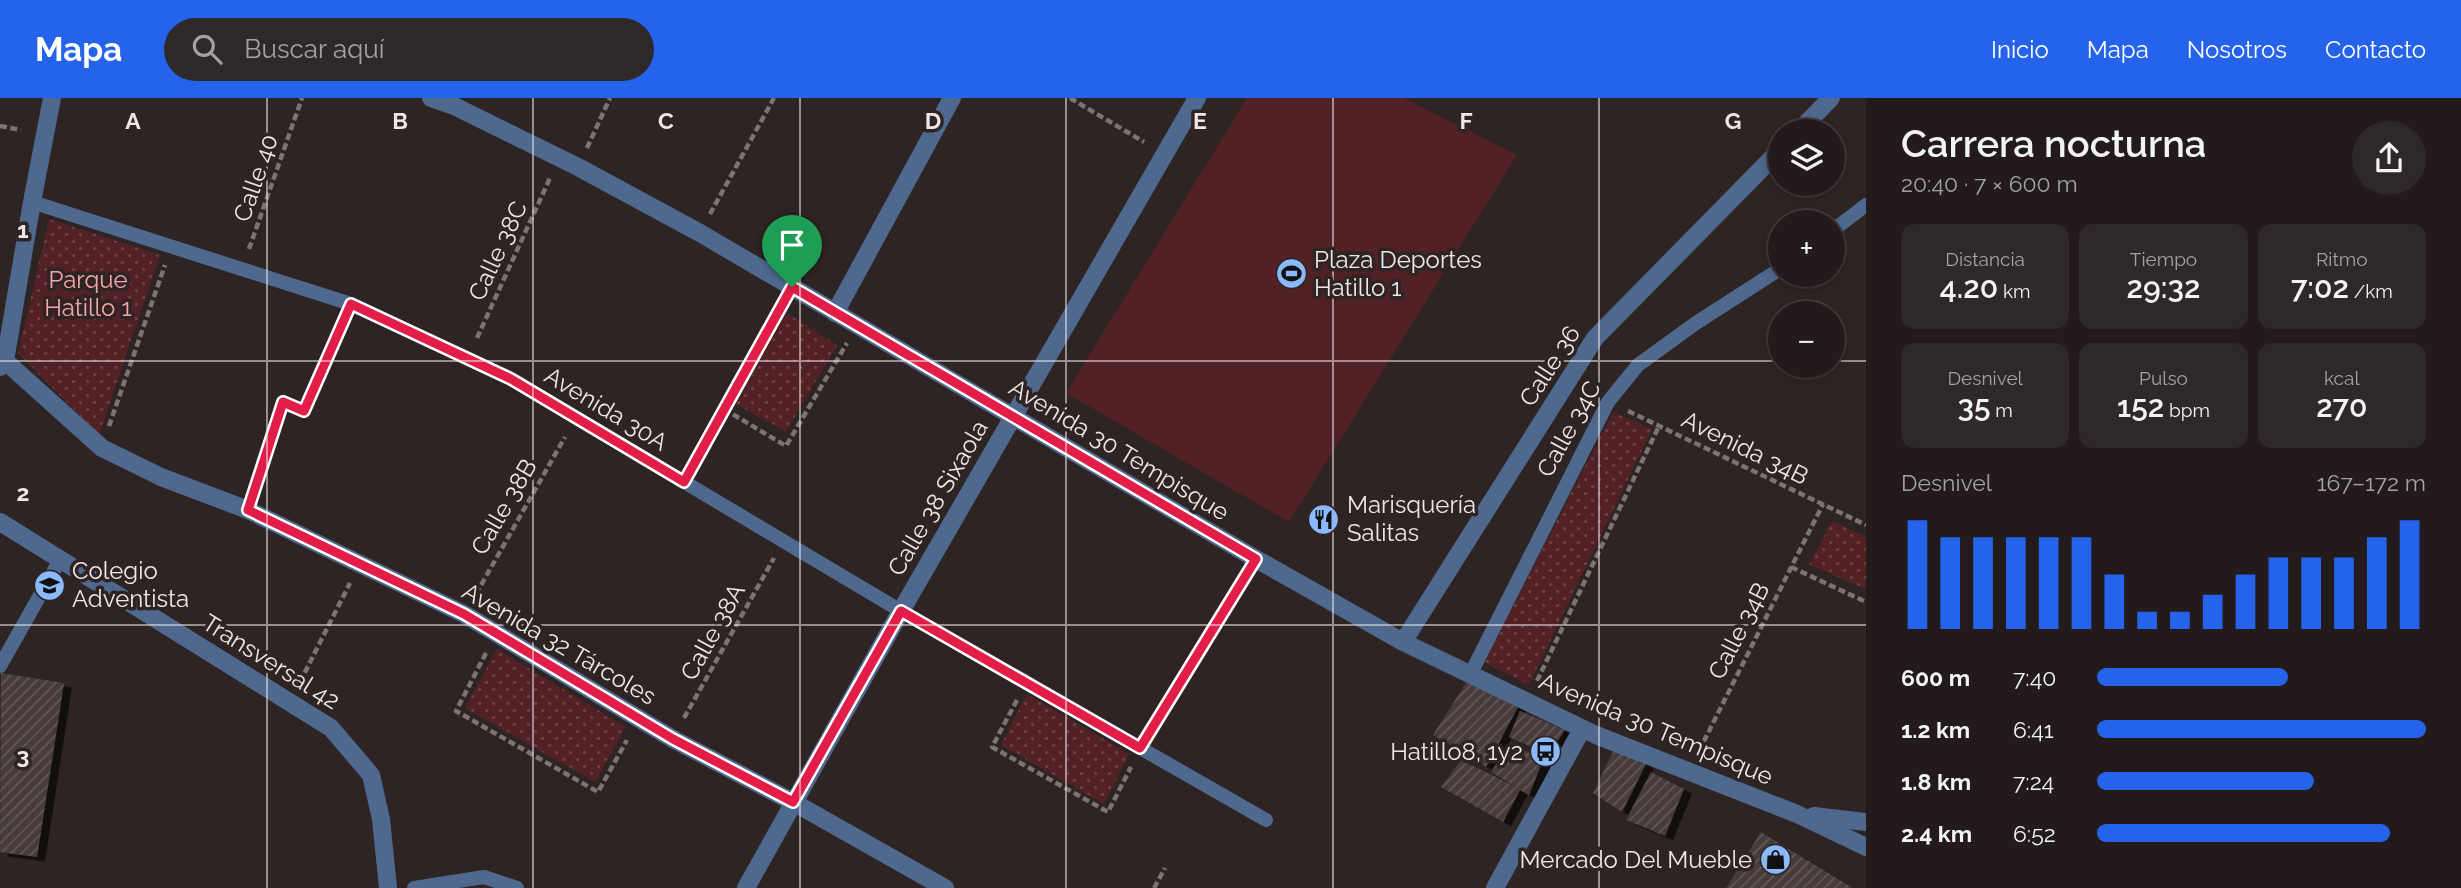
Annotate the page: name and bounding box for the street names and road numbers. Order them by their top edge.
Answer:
street label: Calle 40 [227,130,284,225]
street label: Calle 38C [462,196,533,305]
street label: Calle 36 [1513,320,1586,411]
street label: Avenida 30A [539,360,673,457]
street label: Avenida 30 Tempisque [1004,372,1234,527]
street label: Calle 34C [1530,376,1607,482]
street label: Avenida 34B [1677,404,1813,491]
street label: Calle 38 Sixaola [881,415,994,581]
street label: Calle 38B [465,454,543,560]
street label: Avenida 32 Tárcoles [457,576,661,711]
street label: Calle 38A [674,578,751,685]
street label: Calle 34B [1702,578,1775,684]
street label: Transversal 42 [197,608,345,715]
street label: Avenida 30 Tempisque [1535,666,1777,791]

